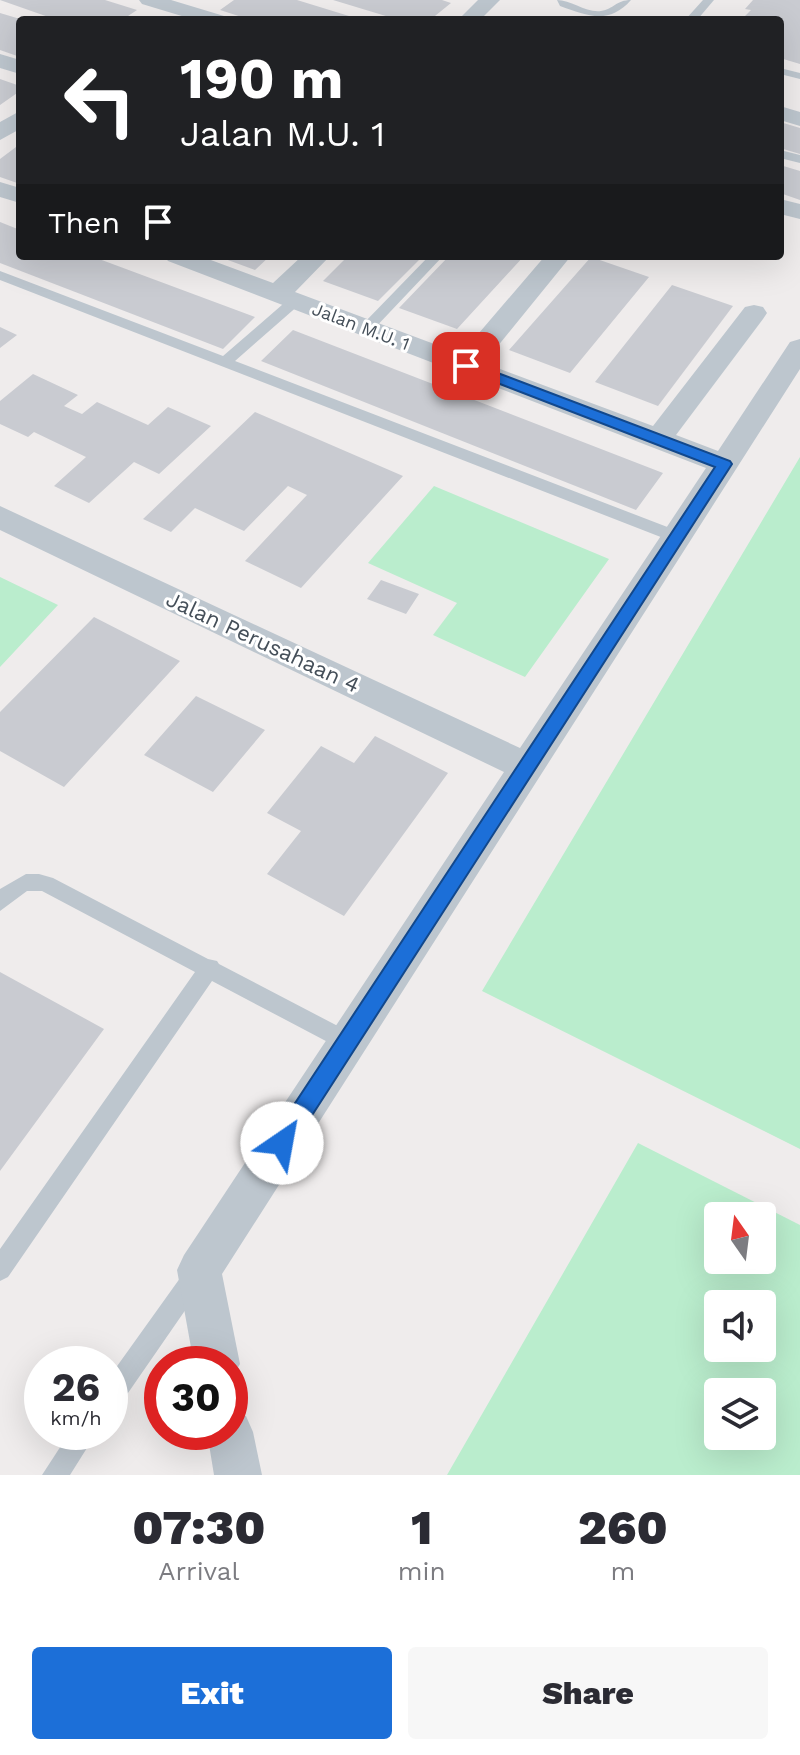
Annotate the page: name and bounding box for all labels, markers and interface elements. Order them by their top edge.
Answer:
text: 190 m [180,46,343,112]
icon: left [48,48,152,152]
text: Jalan M.U. 1 [180,113,385,155]
icon: arrive [136,200,180,244]
text: Then [48,205,120,240]
street label: Jalan M.U. 1 [309,298,413,354]
pin [432,332,500,400]
icon: arrive [444,344,488,388]
street label: Jalan Perusahaan 4 [162,586,364,698]
position arrow [240,1101,324,1185]
north arrow [704,1202,776,1274]
map controls [704,1202,776,1450]
button: sound [704,1290,776,1362]
speed limit sign: 30 [144,1346,248,1450]
text: 26 [52,1364,100,1411]
button: layers [704,1378,776,1450]
text: km/h [50,1406,102,1430]
text: 07:30 [132,1499,266,1556]
text: 1 [411,1499,432,1556]
text: 260 [578,1499,668,1556]
text: Arrival [158,1556,239,1586]
text: min [398,1556,446,1586]
text: m [610,1556,635,1586]
button: Exit [32,1647,392,1739]
button: Share [408,1647,768,1739]

